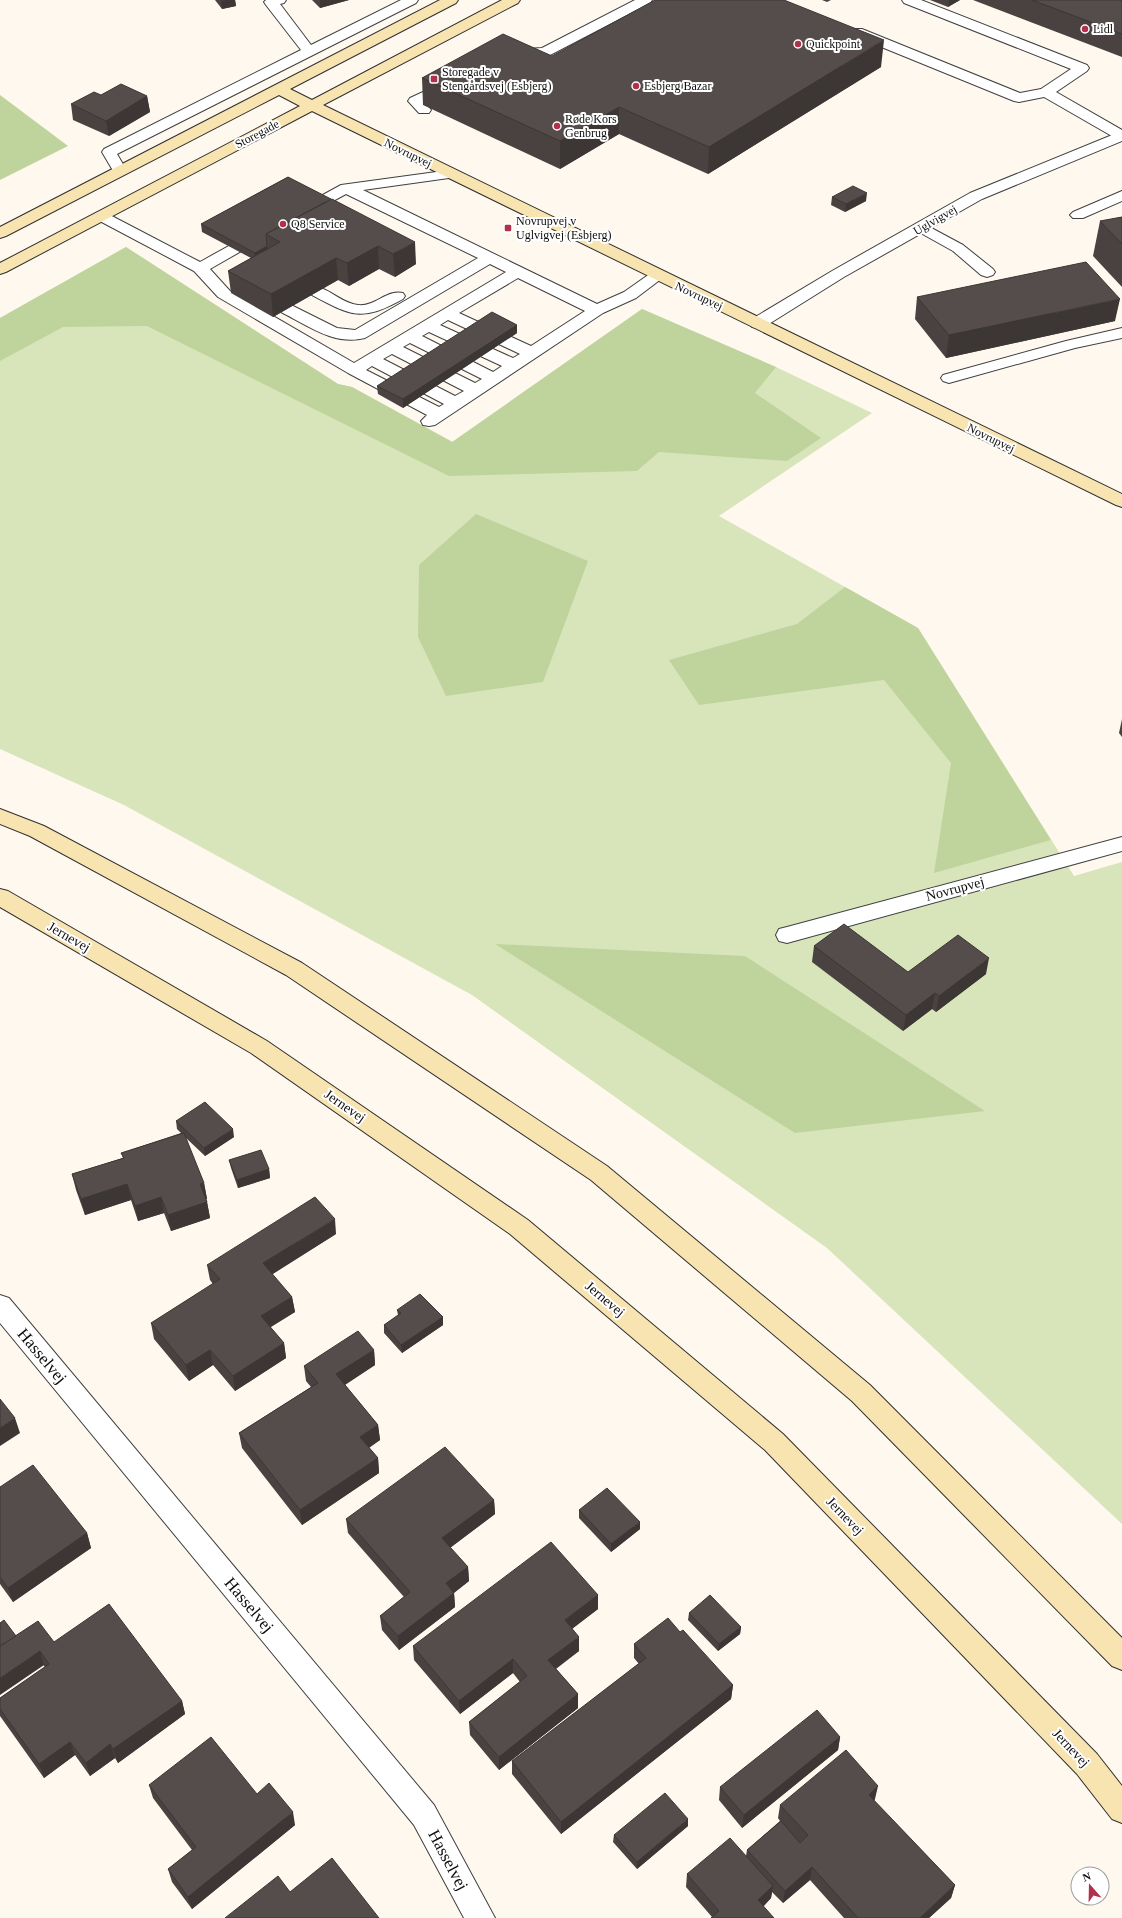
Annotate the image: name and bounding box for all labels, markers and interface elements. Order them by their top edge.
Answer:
place label: Lidl [1093,22,1114,36]
marker: Lidl [1080,24,1090,34]
place label: Quickpoint [806,37,861,51]
marker: Quickpoint [793,39,803,49]
place label: Storegade v Stengårdsvej (Esbjerg) [442,65,551,93]
marker: Storegade v Stengårdsvej (Esbjerg) [429,74,439,84]
place label: Esbjerg Bazar [644,79,711,93]
marker: Esbjerg Bazar [631,81,641,91]
place label: Røde Kors Genbrug [565,112,617,140]
street label: Storegade [233,117,281,151]
marker: Røde Kors Genbrug [552,121,562,131]
street label: Novrupvej [382,135,434,171]
street label: Uglvigvej [911,202,959,238]
place label: Novrupvej v Uglvigvej (Esbjerg) [516,214,611,242]
place label: Q8 Service [291,217,345,231]
marker: Q8 Service [278,219,288,229]
marker: Novrupvej v Uglvigvej (Esbjerg) [503,223,513,233]
street label: Novrupvej [673,279,725,313]
street label: Novrupvej [965,420,1017,456]
street label: Novrupvej [924,874,986,904]
street label: Jernevej [45,919,93,955]
street label: Jernevej [322,1086,368,1126]
street label: Jernevej [582,1278,628,1320]
street label: Hasselvej [13,1325,71,1387]
street label: Jernevej [823,1494,867,1538]
street label: Hasselvej [220,1574,278,1636]
street label: Jernevej [1050,1726,1092,1770]
street label: Hasselvej [424,1826,472,1894]
north arrow [1070,1866,1110,1906]
text: N [1081,1870,1092,1884]

